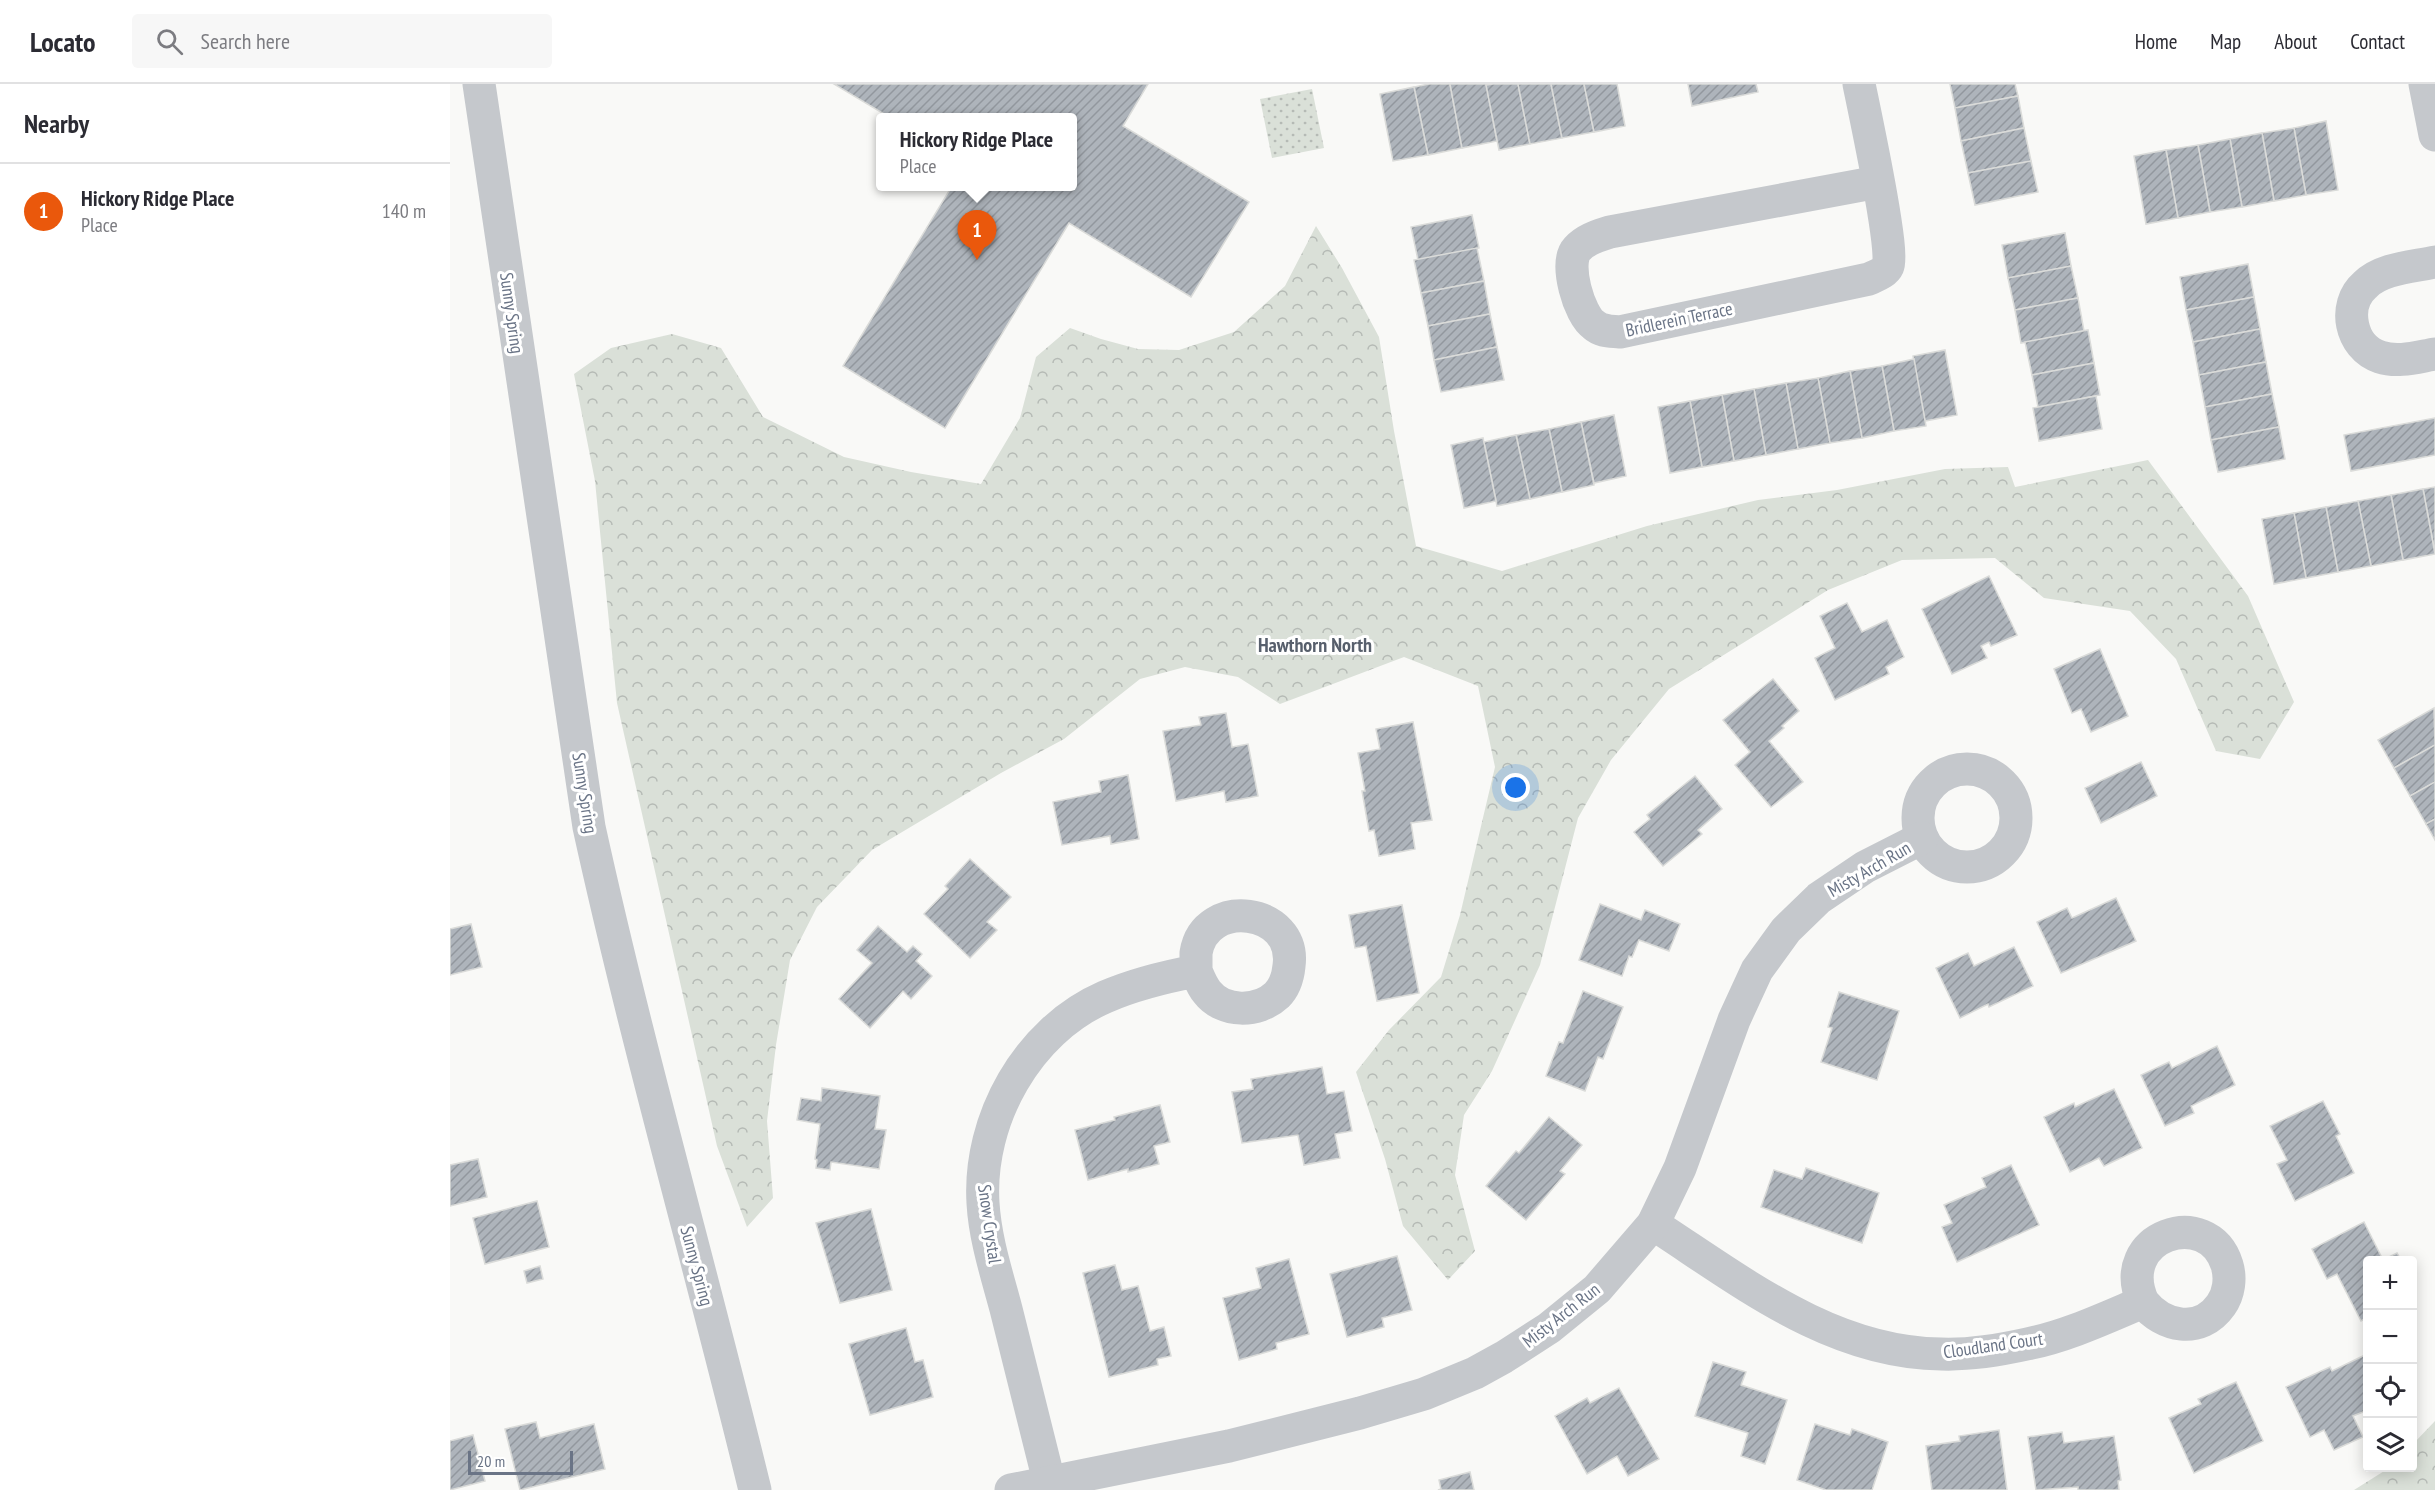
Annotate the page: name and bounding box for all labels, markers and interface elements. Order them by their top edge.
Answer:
search box [132,14,552,68]
text: Locato [30,23,96,60]
icon: search [153,25,186,58]
text: Search here [201,27,290,55]
text: Home [2135,28,2177,55]
text: Map [2210,28,2241,55]
text: About [2274,28,2317,55]
text: Contact [2350,28,2405,55]
text: Nearby [24,107,89,140]
popup [876,113,1077,191]
text: Hickory Ridge Place [900,125,1053,153]
text: Place [900,153,937,179]
text: Hickory Ridge Place [81,184,234,212]
text: 1 [39,198,48,224]
text: 140 m [382,198,426,224]
pin: 1 [958,210,996,260]
text: Place [81,212,118,238]
street label: Sunny Spring [495,271,529,355]
street label: Bridlerein Terrace [1624,296,1734,342]
district label: Hawthorn North [1258,632,1372,658]
street label: Sunny Spring [567,751,603,835]
your location [1501,773,1530,802]
street label: Misty Arch Run [1823,836,1915,902]
street label: Snow Crystal [973,1183,1007,1266]
street label: Sunny Spring [675,1224,719,1308]
map controls [2363,1256,2417,1472]
button: + [2363,1256,2417,1310]
street label: Misty Arch Run [1518,1278,1604,1352]
button: − [2363,1310,2417,1364]
street label: Cloudland Court [1942,1327,2044,1363]
button: locate [2363,1364,2417,1418]
button: layers [2363,1418,2417,1472]
scale bar [468,1448,573,1476]
text: 20 m [477,1451,505,1471]

